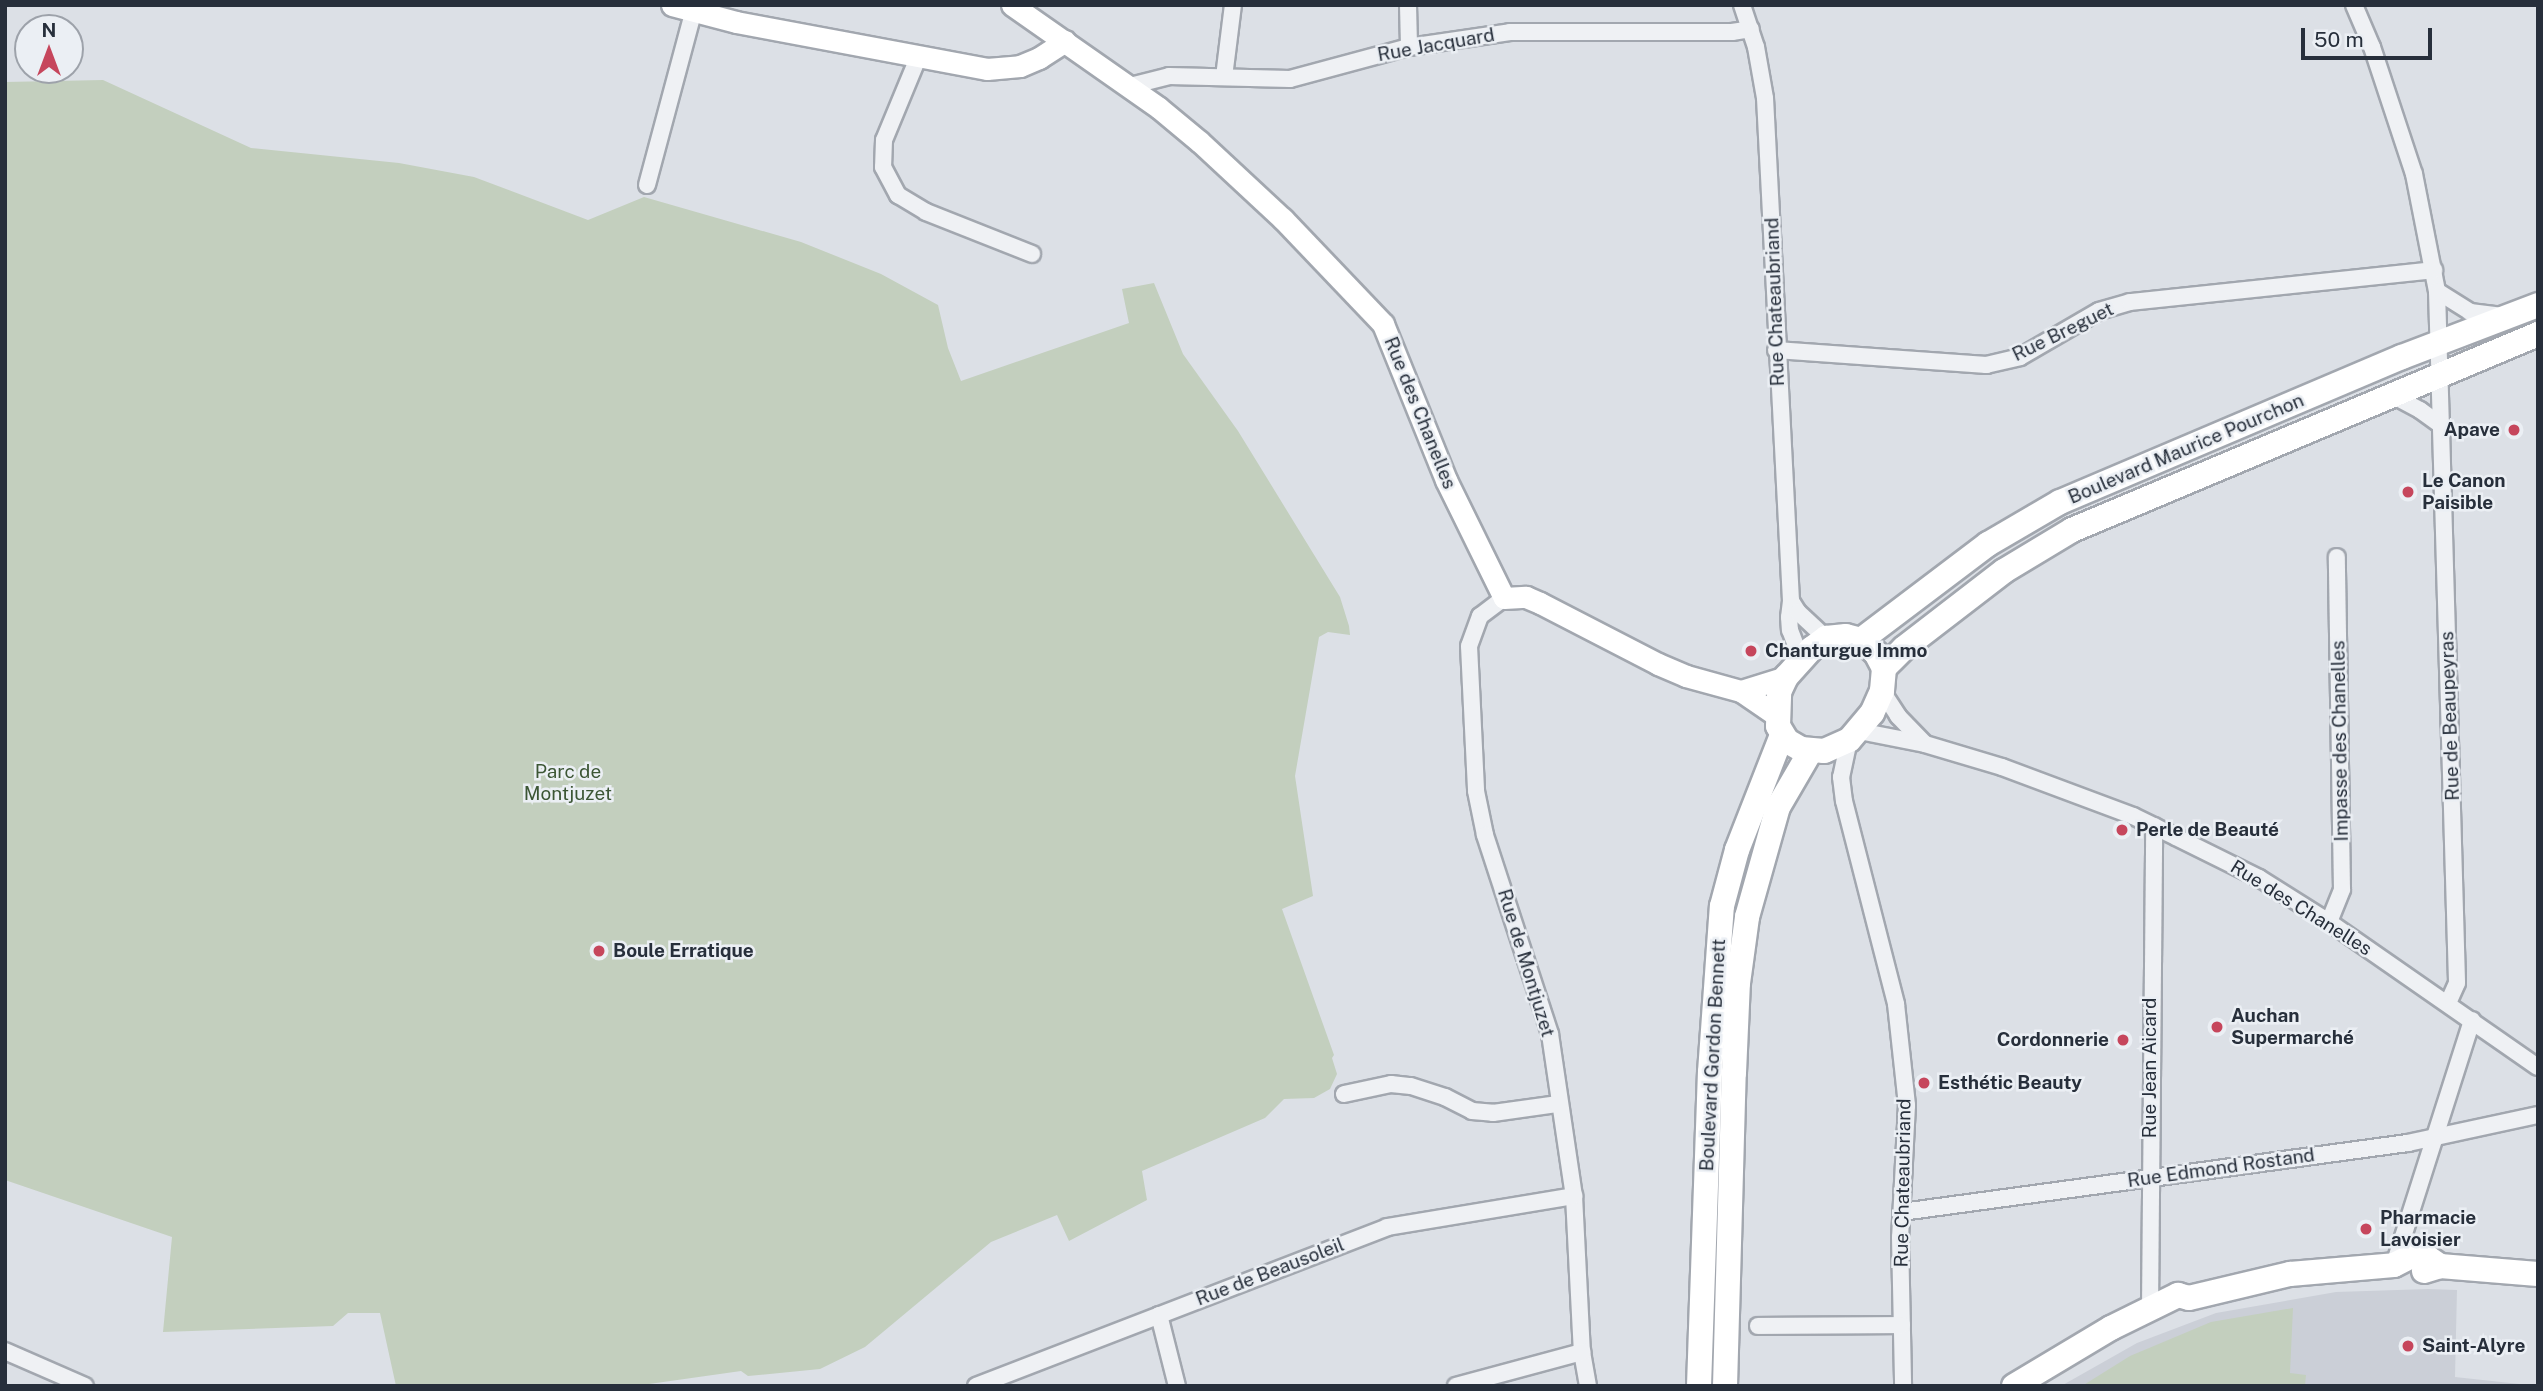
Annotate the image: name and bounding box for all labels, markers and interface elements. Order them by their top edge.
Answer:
north arrow [14,14,84,84]
scale bar [2305,14,2436,58]
text: N [42,19,56,41]
street label: Rue Jacquard [1376,23,1496,67]
text: 50 m [2314,27,2364,52]
street label: Rue Chateaubriand [1761,217,1789,387]
street label: Rue Breguet [2009,298,2117,366]
street label: Rue des Chanelles [1379,333,1461,493]
street label: Boulevard Maurice Pourchon [2065,389,2307,509]
place label: Apave [2444,419,2500,441]
marker: Apave [2506,422,2522,438]
place label: Le Canon Paisible [2422,470,2506,514]
marker: Le Canon Paisible [2400,484,2416,500]
street label: Rue de Beaupeyras [2436,631,2464,801]
place label: Chanturgue Immo [1765,640,1927,662]
street label: Impasse des Chanelles [2327,640,2353,842]
marker: Chanturgue Immo [1743,643,1759,659]
park label: Parc de Montjuzet [524,761,612,805]
place label: Perle de Beauté [2136,819,2279,841]
marker: Perle de Beauté [2114,822,2130,838]
street label: Rue des Chanelles [2226,855,2376,961]
street label: Rue de Montjuzet [1493,886,1559,1040]
street label: Boulevard Gordon Bennett [1696,938,1730,1172]
place label: Boule Erratique [613,940,754,962]
marker: Boule Erratique [591,943,607,959]
street label: Rue Jean Aicard [2139,998,2161,1138]
place label: Auchan Supermarché [2231,1005,2354,1049]
marker: Auchan Supermarché [2209,1019,2225,1035]
place label: Cordonnerie [1997,1029,2109,1051]
marker: Cordonnerie [2115,1032,2131,1048]
place label: Esthétic Beauty [1938,1072,2082,1094]
marker: Esthétic Beauty [1916,1075,1932,1091]
street label: Rue Chateaubriand [1890,1098,1916,1268]
street label: Rue Edmond Rostand [2126,1144,2316,1192]
place label: Pharmacie Lavoisier [2380,1207,2476,1251]
marker: Pharmacie Lavoisier [2358,1221,2374,1237]
street label: Rue de Beausoleil [1192,1233,1348,1311]
place label: Saint-Alyre [2422,1335,2525,1357]
marker: Saint-Alyre [2400,1338,2416,1354]

